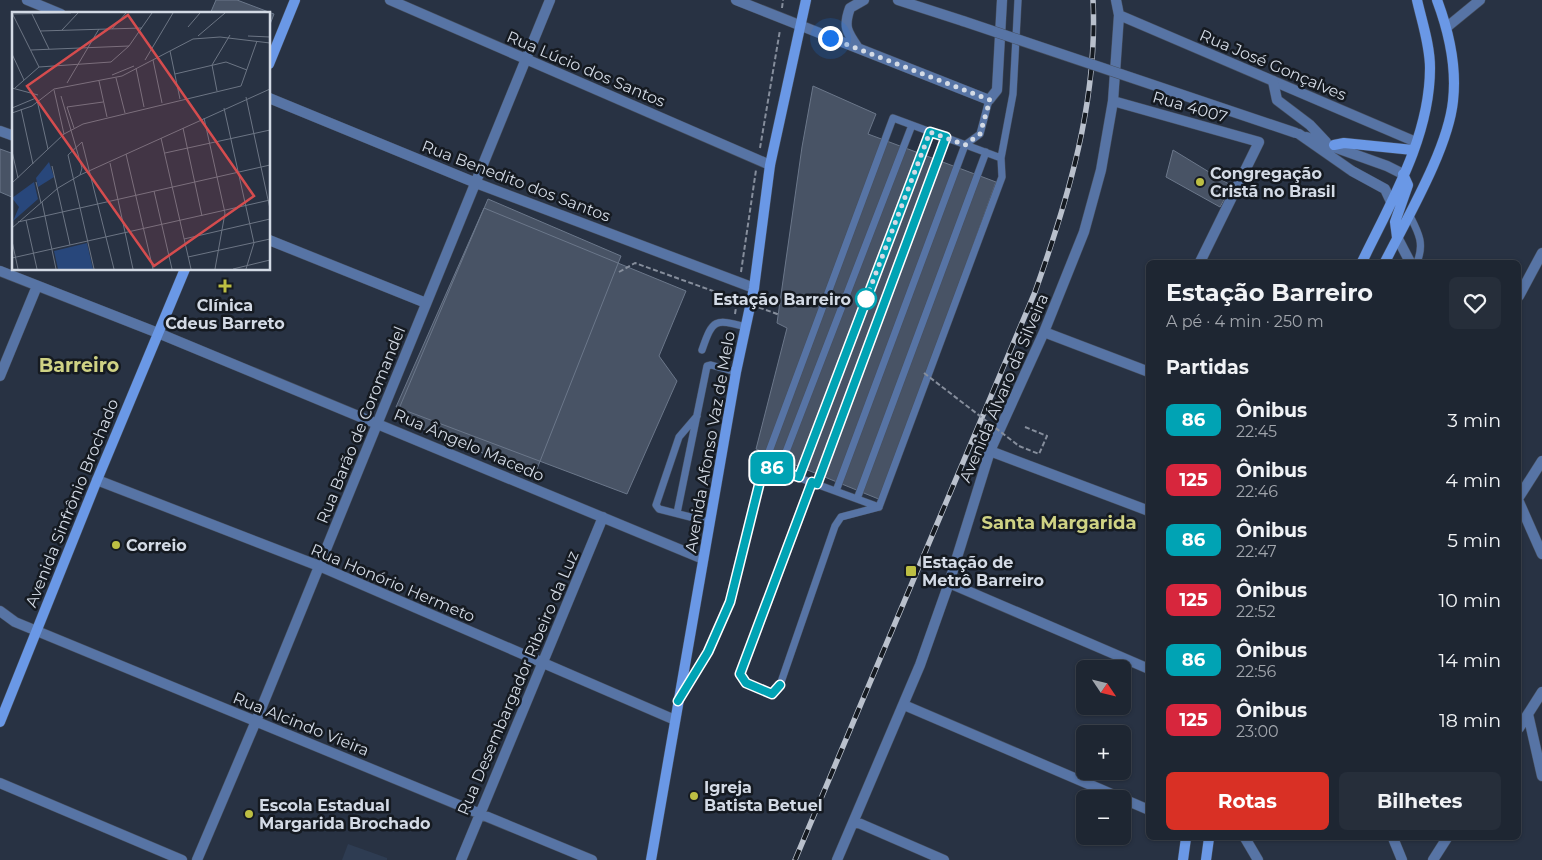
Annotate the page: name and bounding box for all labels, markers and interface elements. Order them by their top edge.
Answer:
inset map [12,12,270,270]
street label: Rua José Gonçalves [1197,25,1349,105]
your location [818,26,843,51]
street label: Rua Lúcio dos Santos [504,27,668,111]
street label: Rua 4007 [1150,87,1230,127]
street label: Rua Benedito dos Santos [419,136,613,226]
place label: Congregação Cristã no Brasil [1210,164,1335,201]
marker: Congregação Cristã no Brasil [1194,176,1206,188]
button: heart [1449,277,1501,329]
text: Estação Barreiro [1166,278,1373,307]
marker: Clínica Cdeus Barreto [218,279,232,293]
marker: Estação Barreiro [855,288,877,310]
place label: Estação Barreiro [713,290,851,310]
street label: Avenida Álvaro da Silveira [956,291,1052,485]
place label: Clínica Cdeus Barreto [165,296,285,333]
text: A pé · 4 min · 250 m [1166,312,1324,331]
street label: Rua Barão de Coromandel [313,324,409,526]
street label: Avenida Afonso Vaz de Melo [681,330,739,554]
district label: Barreiro [39,354,119,377]
text: Partidas [1166,356,1249,379]
street label: Avenida Sinfrônio Brochado [21,396,123,610]
text: Ônibus [1236,399,1307,422]
street label: Rua Ângelo Macedo [391,405,547,485]
text: 86 [1182,409,1205,431]
text: 3 min [1447,409,1501,432]
text: 22:45 [1236,422,1277,441]
line badge: 86 [750,452,794,484]
text: 86 [760,457,784,479]
text: Ônibus [1236,459,1307,482]
text: 125 [1179,469,1208,491]
text: 4 min [1445,469,1501,492]
text: 22:46 [1236,482,1278,501]
district label: Santa Margarida [981,512,1137,534]
text: Ônibus [1236,519,1307,542]
text: 86 [1182,529,1205,551]
text: 5 min [1447,529,1501,552]
place label: Correio [126,536,187,555]
marker: Correio [110,539,122,551]
street label: Rua Honório Hermeto [308,540,478,626]
text: 22:47 [1236,542,1277,561]
street label: Rua Desembargador Ribeiro da Luz [453,548,583,818]
place label: Estação de Metrô Barreiro [922,553,1044,590]
marker: Estação de Metrô Barreiro [904,564,918,578]
text: Ônibus [1236,579,1307,602]
text: 125 [1179,589,1208,611]
text: 10 min [1438,589,1501,612]
text: 22:52 [1236,602,1276,621]
text: Ônibus [1236,639,1307,662]
text: 86 [1182,649,1205,671]
text: 14 min [1438,649,1501,672]
north arrow [1076,660,1131,715]
map controls [1076,660,1131,845]
text: 22:56 [1236,662,1276,681]
street label: Rua Alcindo Vieira [230,688,372,760]
text: Ônibus [1236,699,1307,722]
text: 125 [1179,709,1208,731]
text: 18 min [1439,709,1501,732]
text: 23:00 [1236,722,1279,741]
button: + [1076,725,1131,780]
button: Rotas [1166,772,1329,830]
button: Bilhetes [1339,772,1501,830]
place label: Igreja Batista Betuel [704,778,823,815]
marker: Igreja Batista Betuel [688,790,700,802]
button: − [1076,790,1131,845]
place label: Escola Estadual Margarida Brochado [259,796,431,833]
marker: Escola Estadual Margarida Brochado [243,808,255,820]

